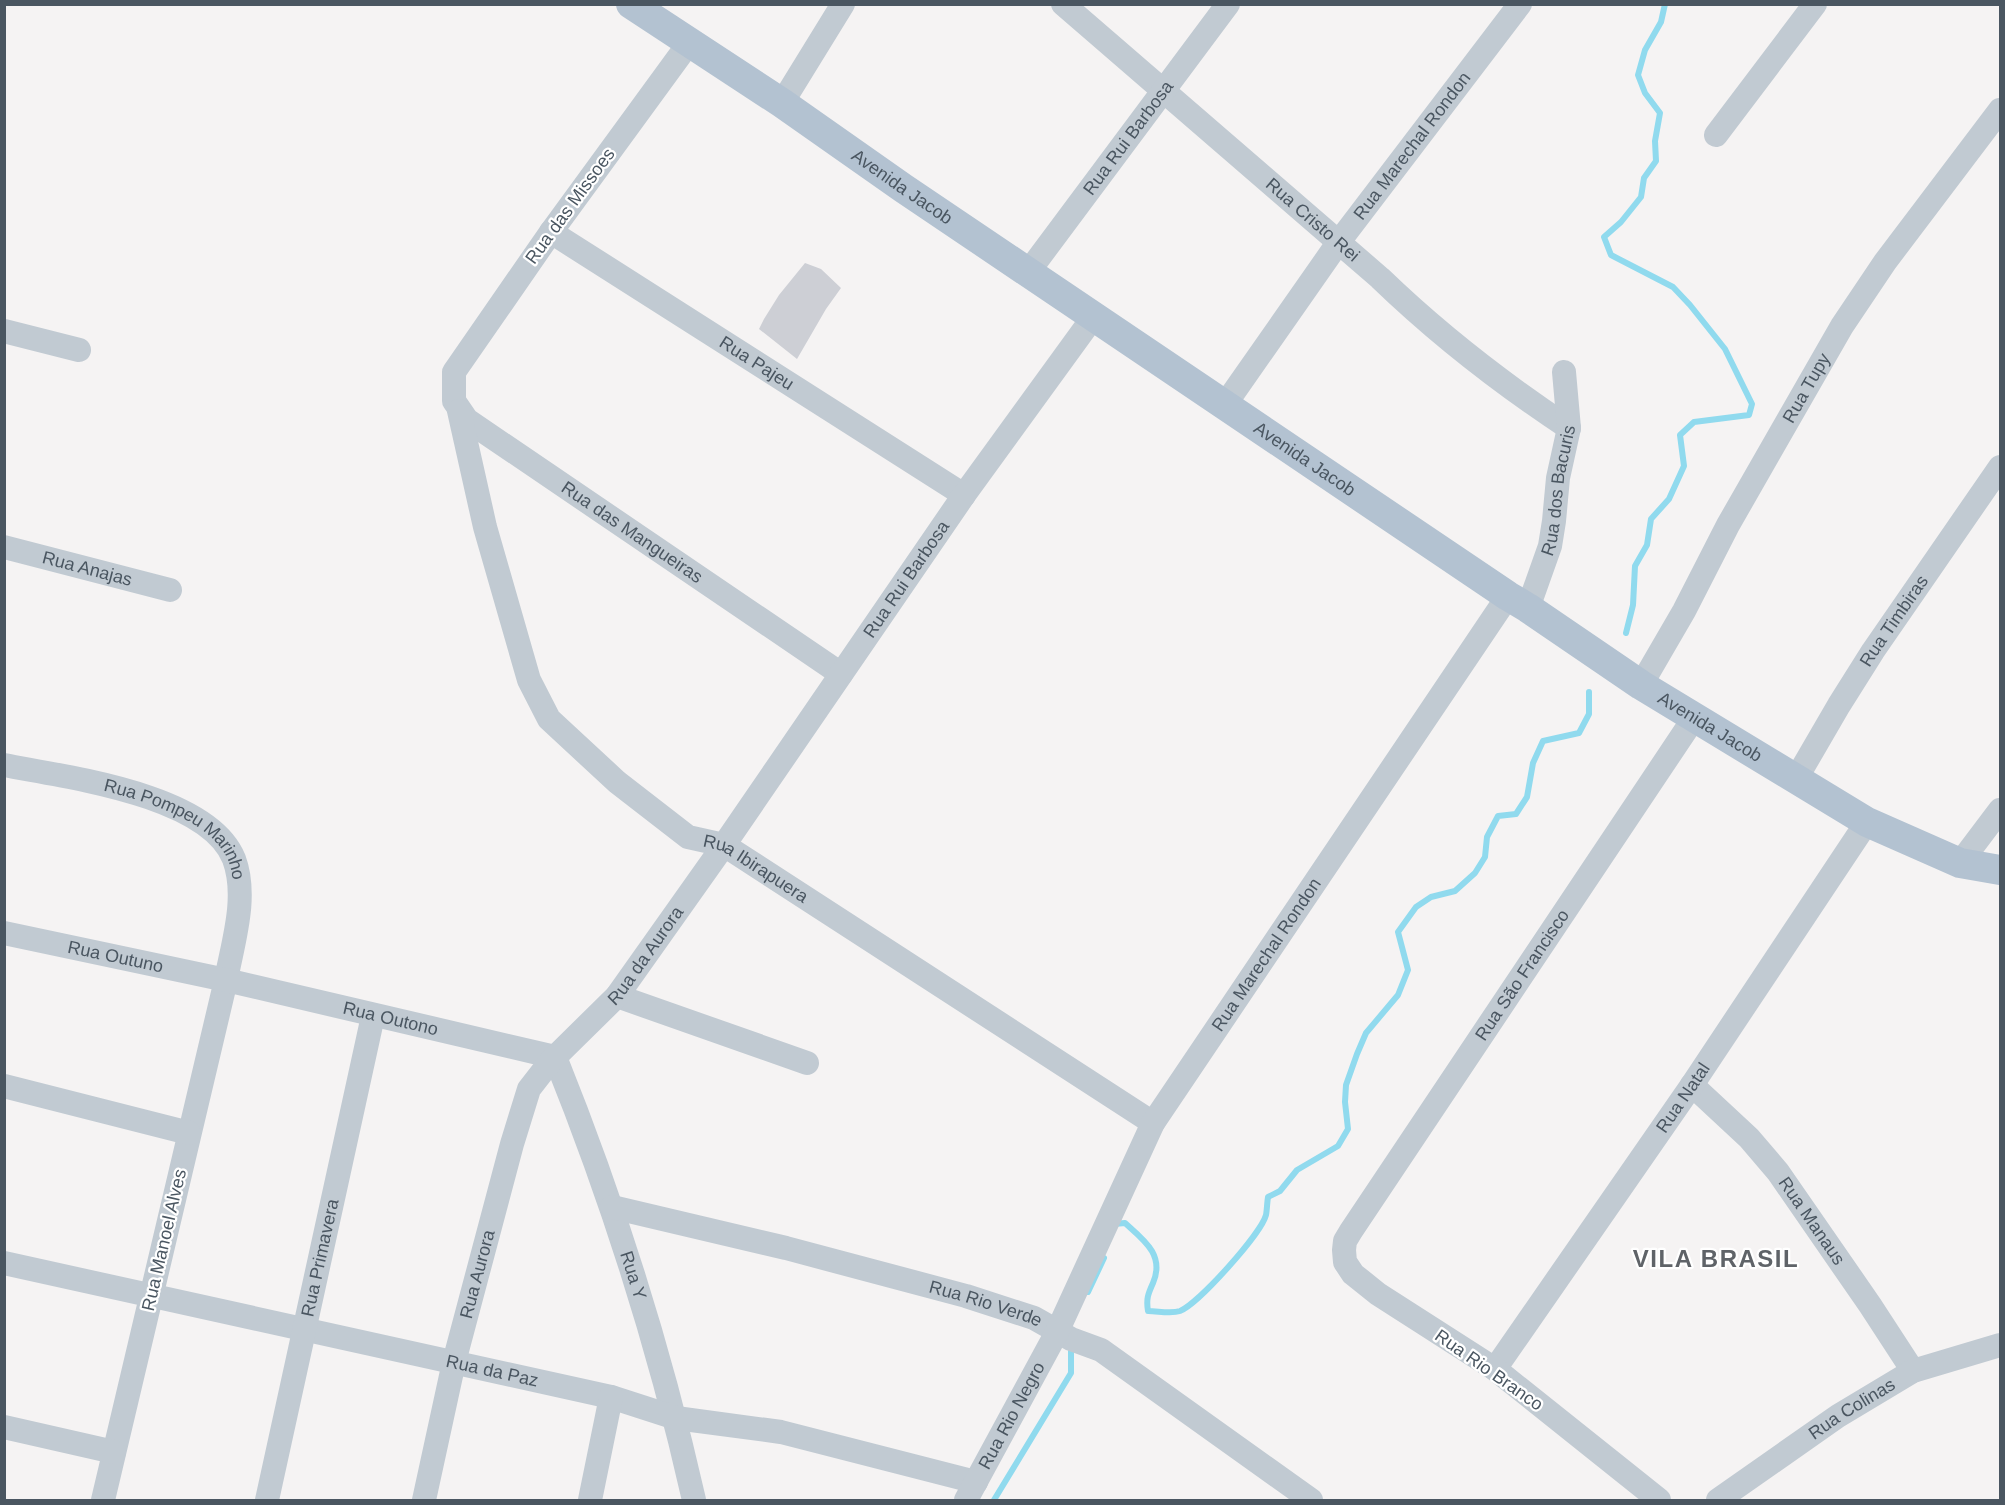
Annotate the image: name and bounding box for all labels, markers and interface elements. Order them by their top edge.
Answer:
street label: Rua Marechal Rondon [1349,68,1475,224]
street label: Rua Rui Barbosa [1079,76,1178,199]
street label: Rua das Missoes [521,144,619,268]
street label: Avenida Jacob [848,145,956,228]
street label: Rua Cristo Rei [1262,174,1364,266]
street label: Rua Pajeu [716,332,798,394]
street label: Rua Tupy [1779,350,1834,426]
street label: Avenida Jacob [1250,418,1359,500]
street label: Rua dos Bacuris [1537,423,1579,559]
street label: Rua das Mangueiras [558,477,707,587]
street label: Rua Rui Barbosa [859,516,954,641]
street label: Rua Anajas [40,547,134,590]
street label: Rua Timbiras [1856,572,1932,670]
street label: Avenida Jacob [1655,688,1766,766]
street label: Rua Pompeu Marinho [102,775,249,881]
street label: Rua Ibirapuera [701,831,813,907]
street label: Rua Marechal Rondon [1208,874,1325,1035]
street label: Rua da Aurora [604,902,688,1009]
street label: Rua São Francisco [1471,906,1573,1044]
street label: Rua Outuno [66,937,165,976]
street label: Rua Outono [341,998,440,1039]
street label: Rua Natal [1652,1059,1714,1136]
street label: Rua Manoel Alves [138,1167,190,1313]
street label: Rua Manaus [1775,1173,1849,1269]
street label: Rua Primavera [297,1196,343,1319]
street label: Rua Aurora [456,1227,499,1321]
district label: VILA BRASIL [1633,1245,1799,1272]
street label: Rua Y [616,1249,650,1302]
street label: Rua Rio Verde [927,1277,1046,1331]
street label: Rua Rio Branco [1431,1325,1547,1415]
street label: Rua da Paz [444,1351,540,1391]
street label: Rua Rio Negro [975,1358,1049,1473]
street label: Rua Colinas [1805,1374,1899,1443]

